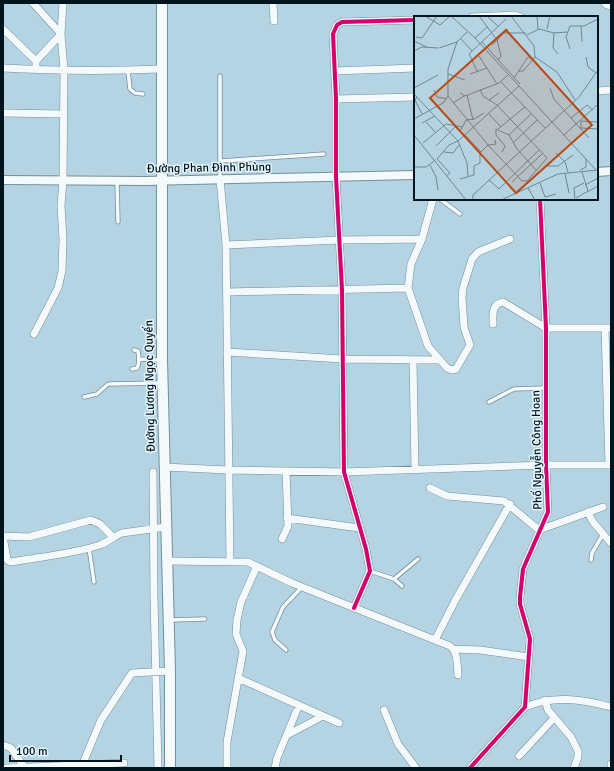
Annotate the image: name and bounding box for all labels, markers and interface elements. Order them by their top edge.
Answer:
inset map [414,16,598,200]
street label: Đường Phan Đình Phùng [147,159,271,177]
street label: Đường Lương Ngọc Quyến [141,320,159,452]
street label: Phố Nguyễn Công Hoan [528,390,546,510]
scale bar [10,737,121,763]
text: 100 m [16,744,48,759]

